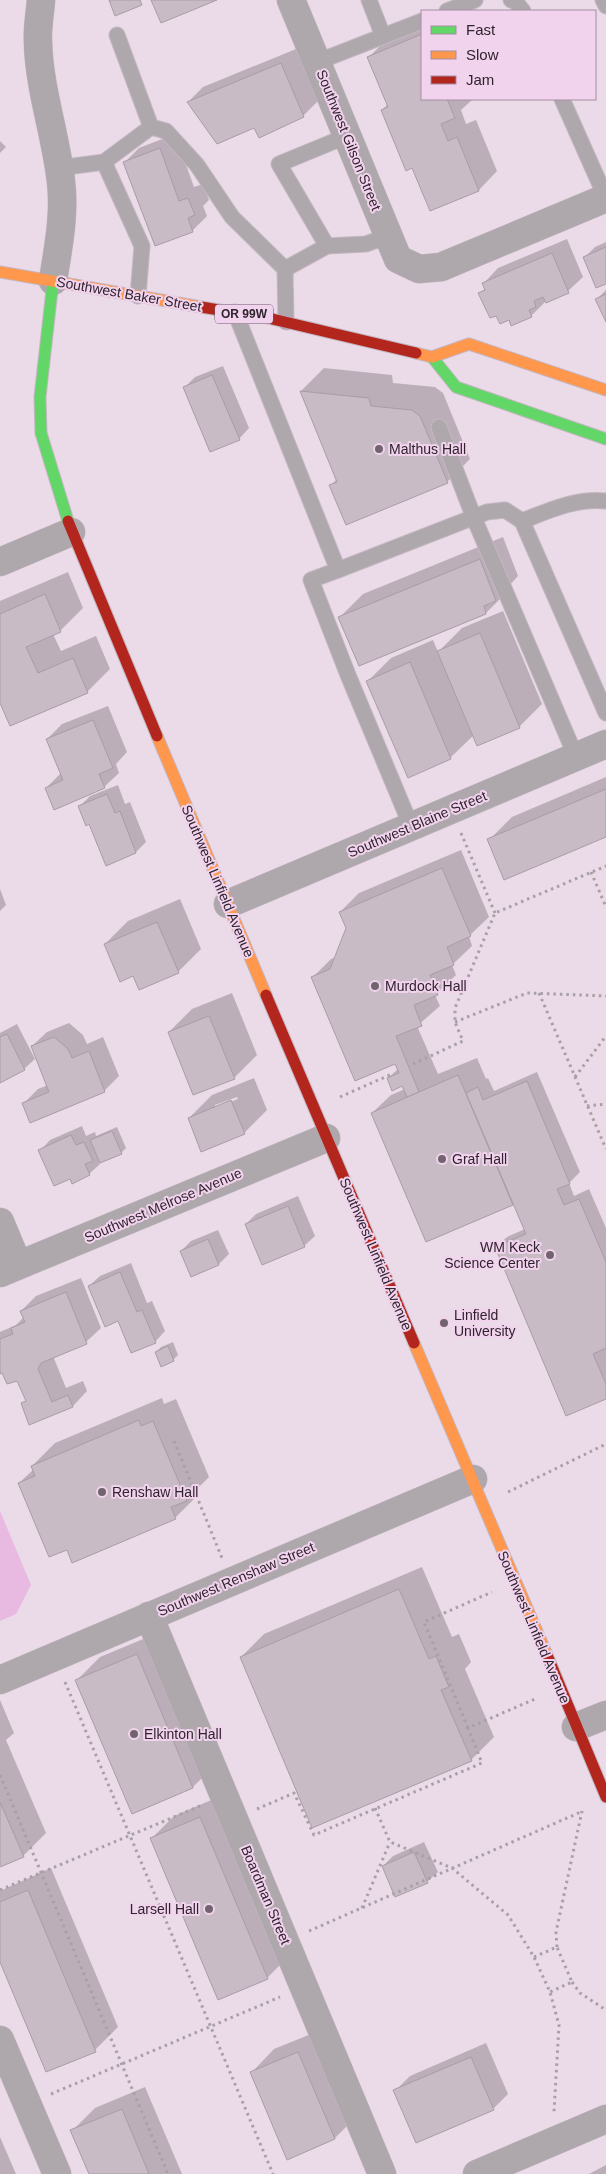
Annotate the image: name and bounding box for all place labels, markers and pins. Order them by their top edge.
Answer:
place label: Malthus Hall [389,441,466,457]
marker: Malthus Hall [373,443,385,455]
place label: Murdock Hall [385,978,467,994]
marker: Murdock Hall [369,980,381,992]
place label: Graf Hall [452,1151,507,1167]
marker: Graf Hall [436,1153,448,1165]
place label: WM Keck Science Center [444,1239,541,1271]
marker: WM Keck Science Center [544,1249,556,1261]
place label: Linfield University [454,1307,515,1339]
marker: Linfield University [438,1317,450,1329]
place label: Renshaw Hall [112,1484,198,1500]
marker: Renshaw Hall [96,1486,108,1498]
place label: Elkinton Hall [144,1726,222,1742]
marker: Elkinton Hall [128,1728,140,1740]
place label: Larsell Hall [130,1901,199,1917]
marker: Larsell Hall [203,1903,215,1915]

